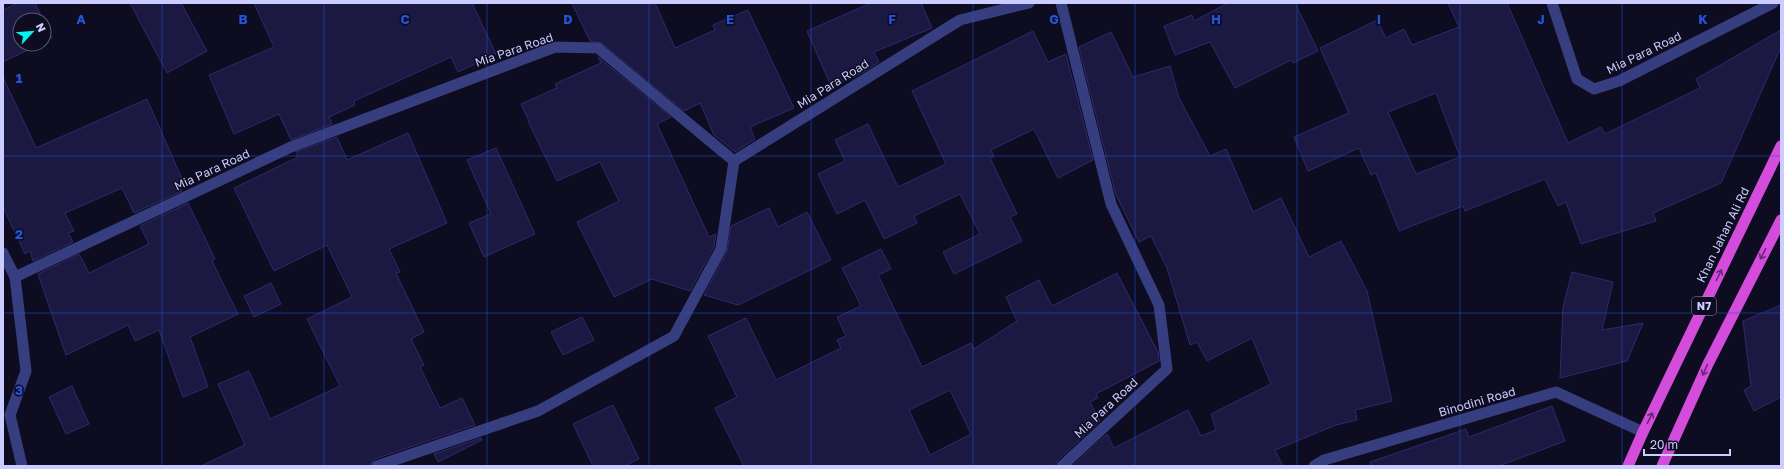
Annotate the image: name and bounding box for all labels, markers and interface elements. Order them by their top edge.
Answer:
text: A [76,11,86,27]
text: B [238,11,248,27]
text: C [400,11,410,27]
text: D [563,11,573,27]
text: E [726,11,734,27]
text: F [888,11,896,27]
text: G [1049,11,1059,27]
text: H [1211,11,1221,27]
text: I [1377,11,1381,27]
text: J [1537,11,1545,27]
text: K [1698,11,1708,27]
north arrow [12,12,52,52]
text: N [34,21,49,34]
street label: Mia Para Road [1604,28,1684,77]
street label: Mia Para Road [473,29,555,70]
street label: Mia Para Road [794,56,871,112]
text: 1 [16,70,23,86]
street label: Mia Para Road [172,146,252,194]
street label: Khan Jahan Ali Rd [1693,185,1752,285]
text: 2 [15,226,23,242]
one-way arrow [1759,248,1766,260]
one-way arrow [1716,270,1723,282]
road number: N7 [1692,297,1716,315]
one-way arrow [1700,364,1708,376]
street label: Mia Para Road [1071,374,1141,441]
text: 3 [15,382,23,398]
street label: Binodini Road [1437,383,1517,420]
one-way arrow [1647,412,1654,424]
scale bar [1644,431,1730,457]
text: 20 m [1650,437,1678,452]

